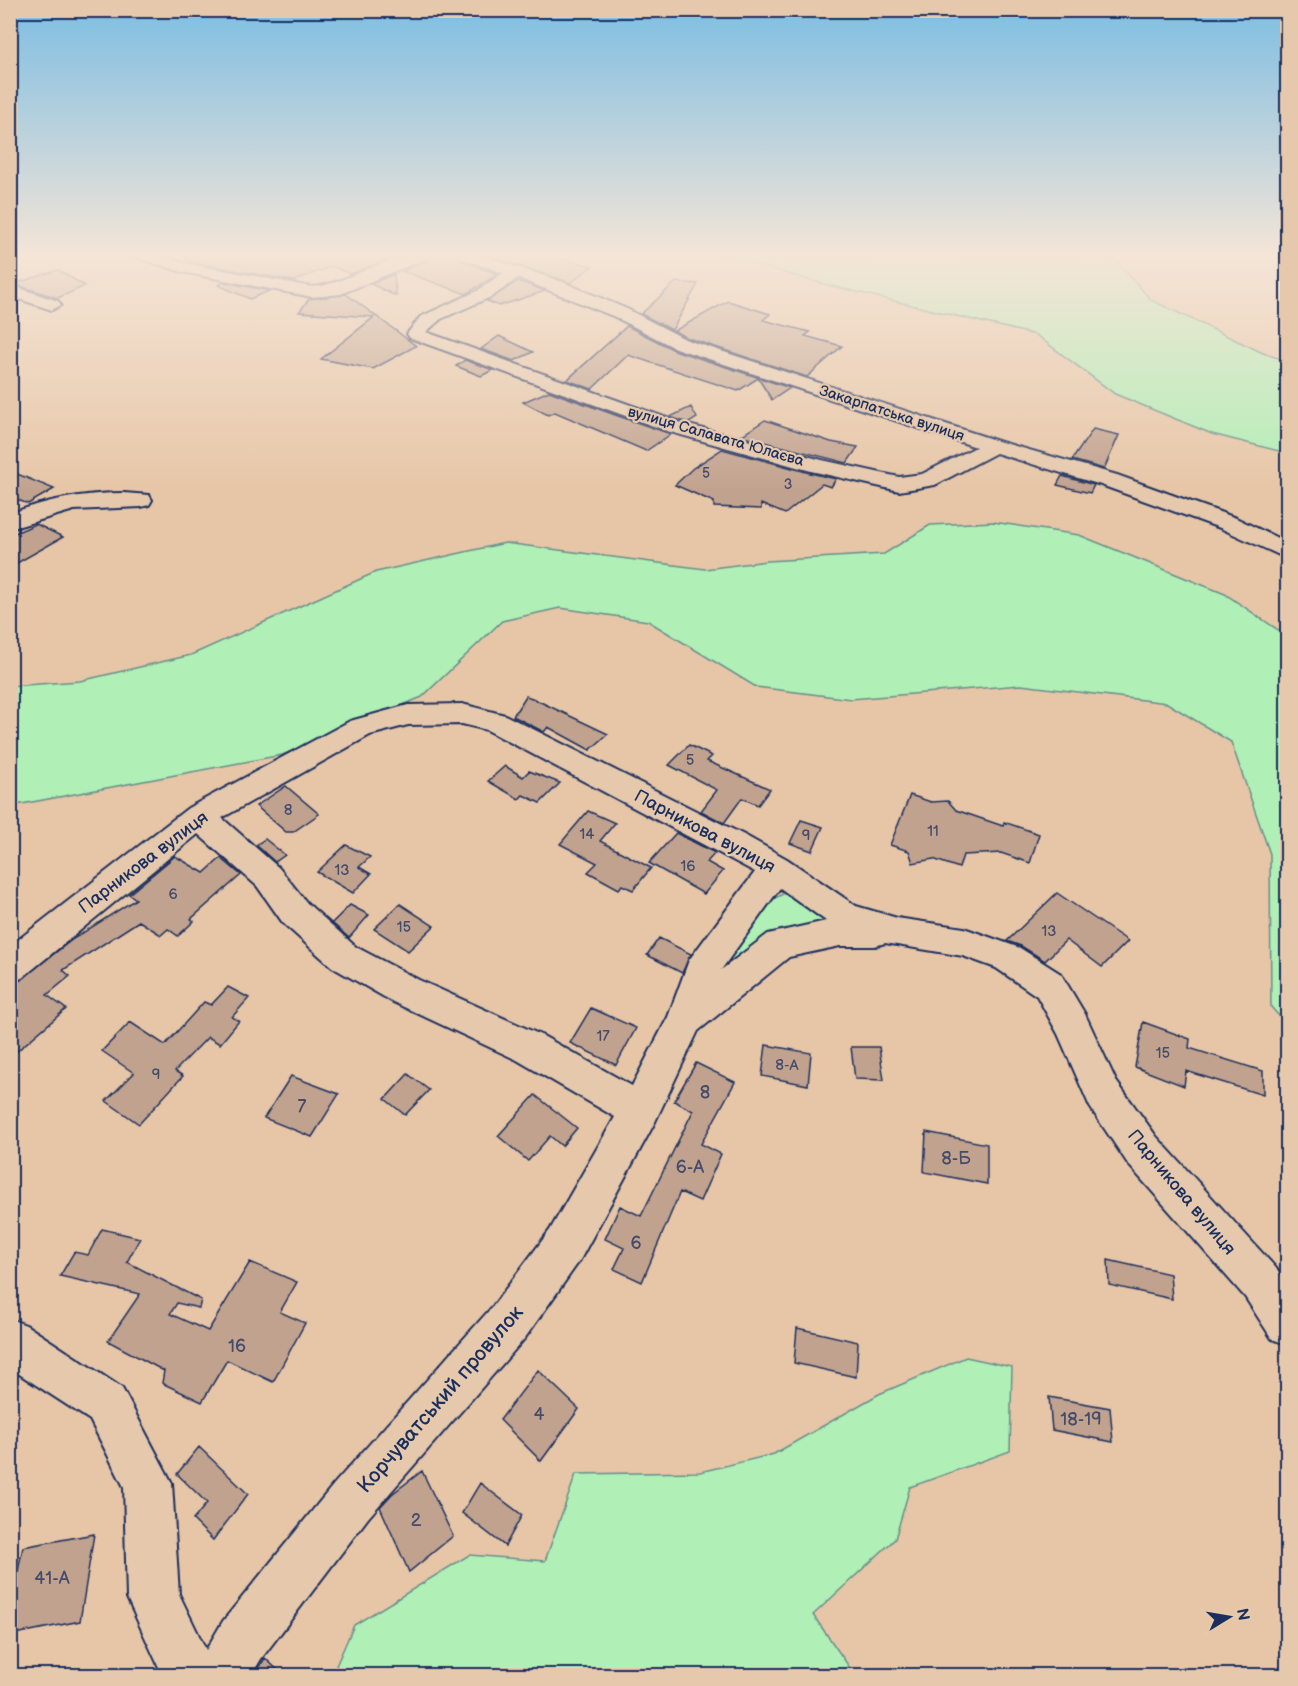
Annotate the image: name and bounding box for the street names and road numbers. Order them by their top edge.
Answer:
street label: Закарпатська вулиця [817,381,967,446]
street label: вулиця Салавата Юлаєва [626,402,806,471]
street label: Парникова вулиця [631,785,779,877]
street label: Парникова вулиця [74,807,212,918]
street label: Парникова вулиця [1123,1126,1240,1259]
street label: Корчуватський провулок [352,1300,529,1498]

